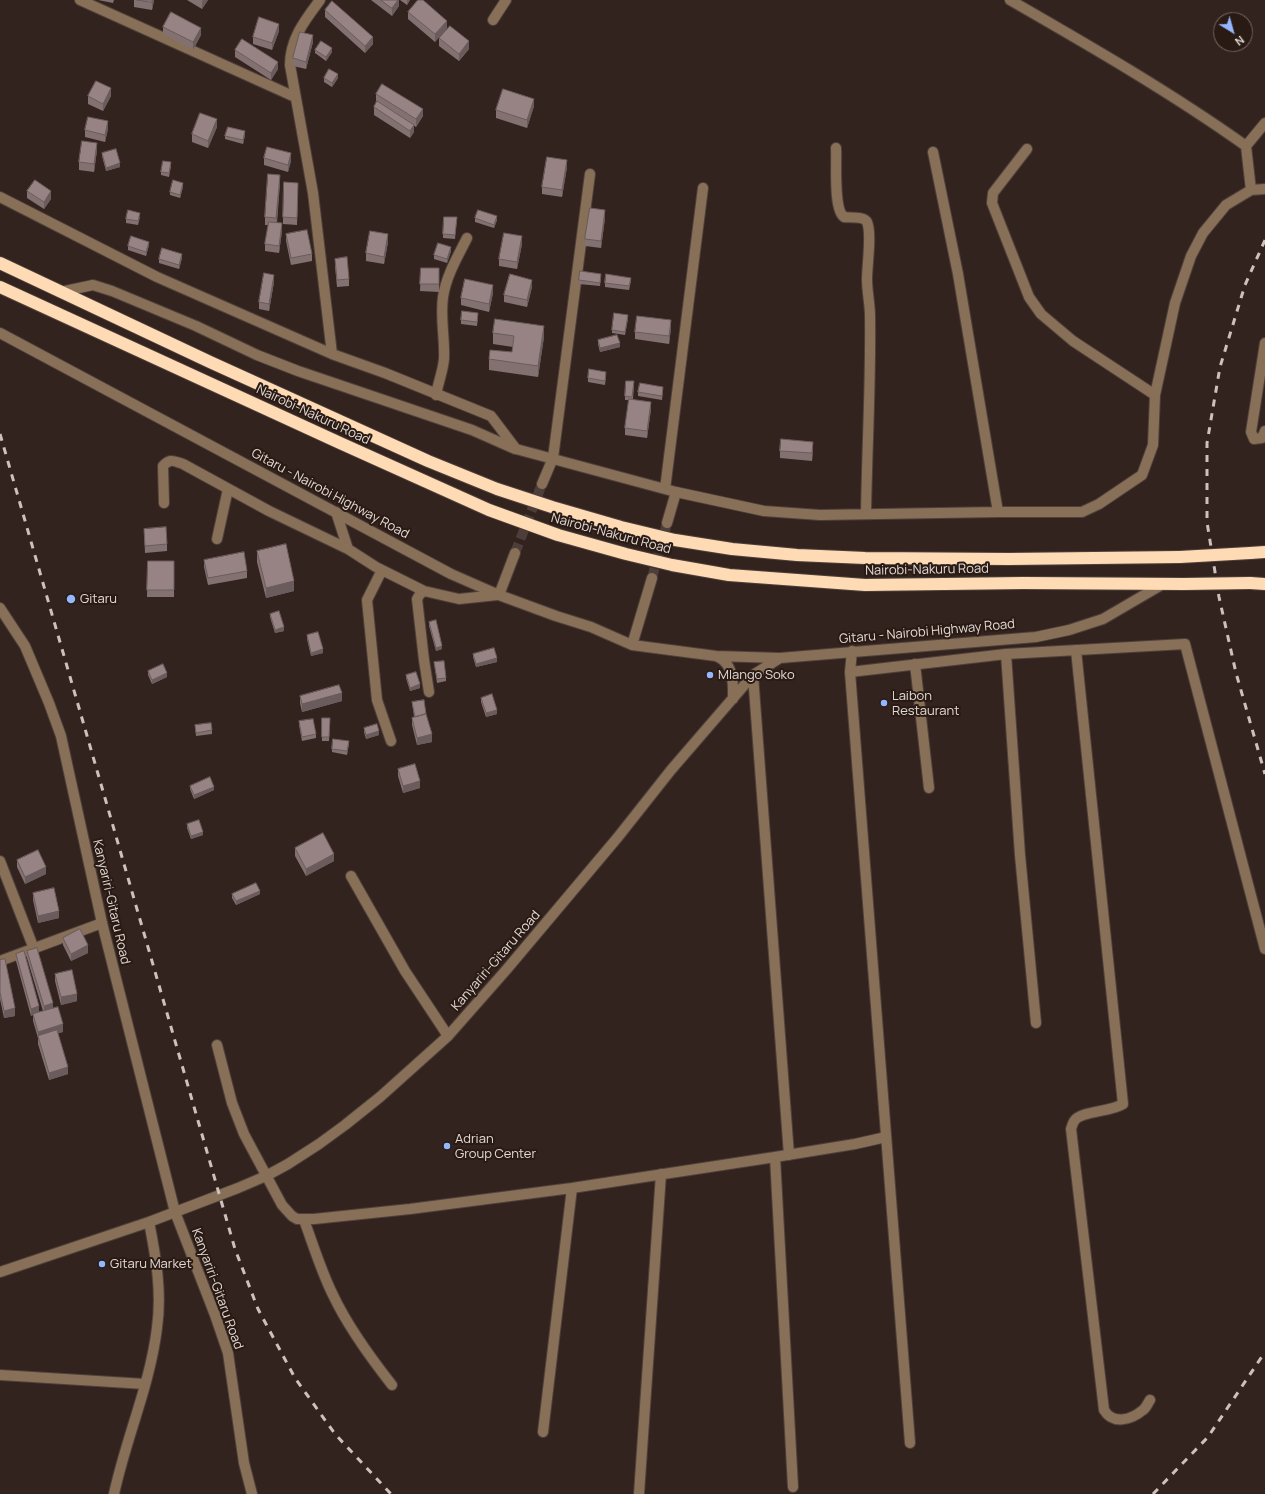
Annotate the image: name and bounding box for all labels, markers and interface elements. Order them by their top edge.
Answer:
north arrow [1213,12,1253,52]
text: N [1232,33,1248,50]
street label: Nairobi-Nakuru Road [254,382,372,448]
street label: Gitaru - Nairobi Highway Road [248,446,412,542]
street label: Nairobi-Nakuru Road [549,510,673,558]
street label: Nairobi-Nakuru Road [865,561,989,579]
place label: Gitaru [80,591,117,607]
marker: Gitaru [65,593,77,605]
street label: Gitaru - Nairobi Highway Road [838,617,1016,647]
place label: Mlango Soko [718,667,795,683]
marker: Mlango Soko [705,670,715,680]
place label: Laibon Restaurant [892,688,959,719]
marker: Laibon Restaurant [879,698,889,708]
street label: Kanyariri-Gitaru Road [89,838,133,966]
street label: Kanyariri-Gitaru Road [448,908,544,1014]
place label: Adrian Group Center [455,1131,536,1162]
marker: Adrian Group Center [442,1141,452,1151]
street label: Kanyariri-Gitaru Road [188,1226,246,1352]
place label: Gitaru Market [110,1256,192,1272]
marker: Gitaru Market [97,1259,107,1269]

